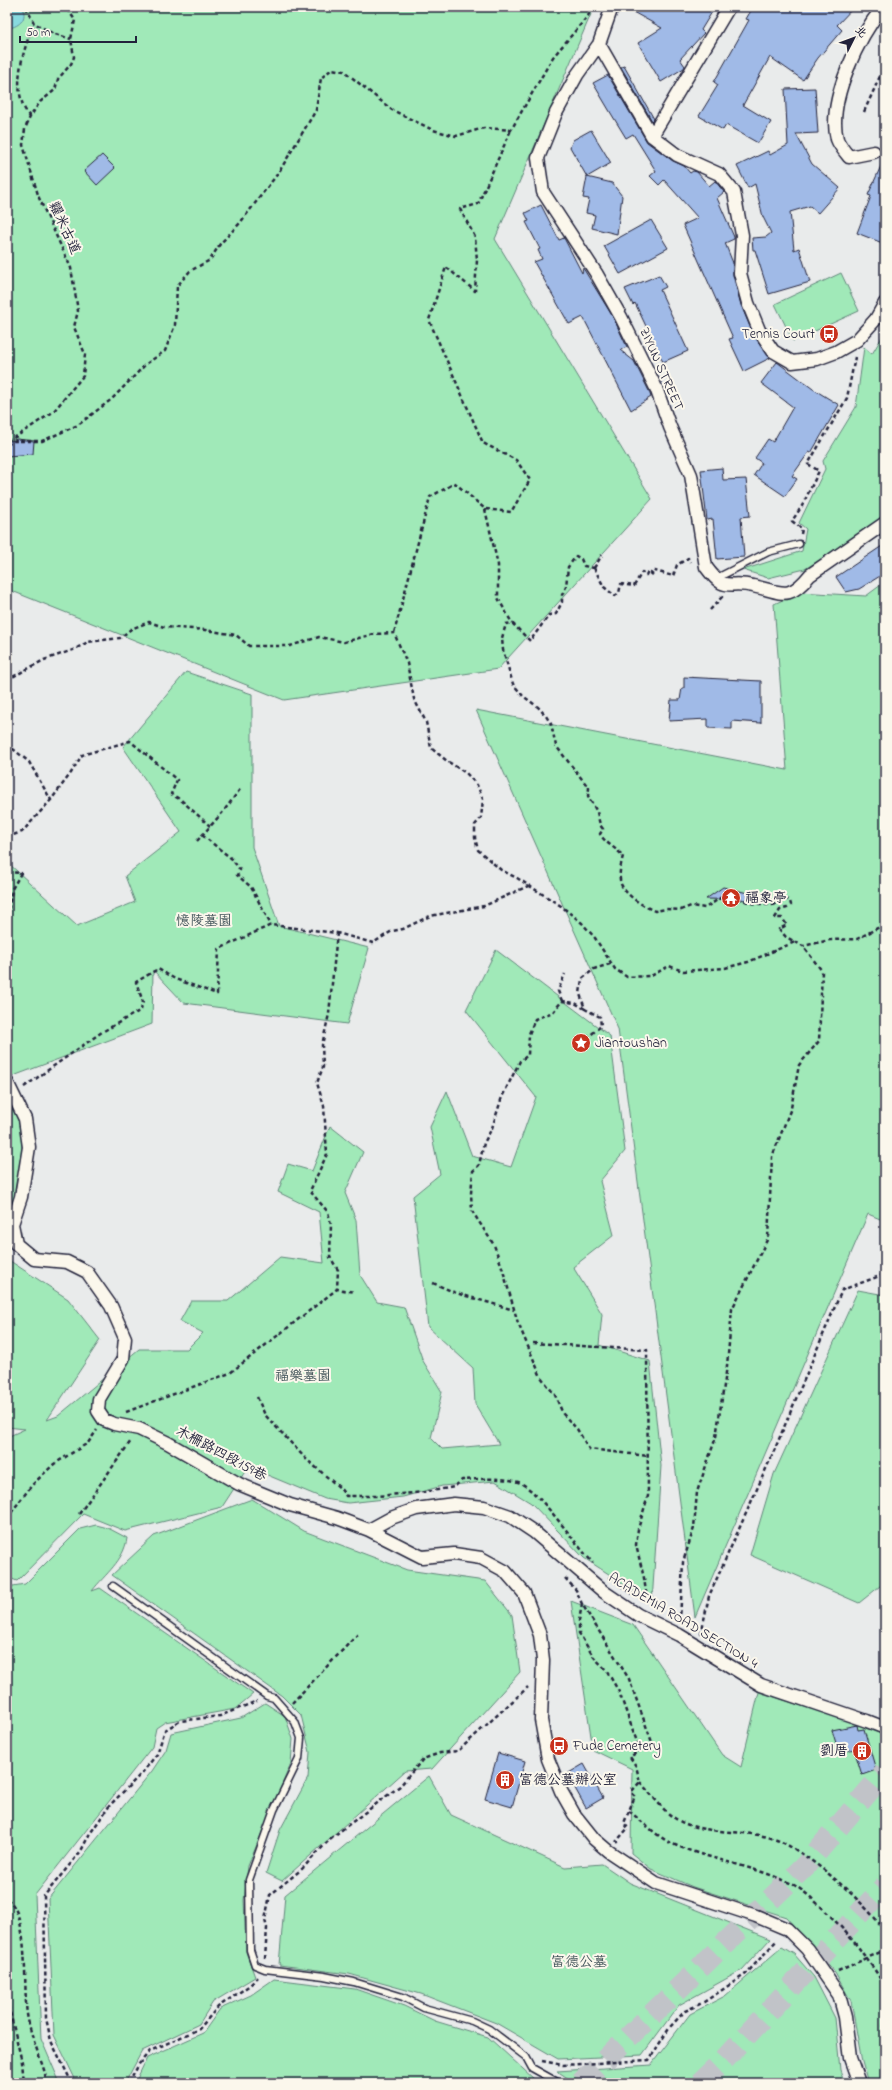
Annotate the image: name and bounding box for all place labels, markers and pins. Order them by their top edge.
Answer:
bus stop icon: Tennis Court [818,323,840,345]
place label: Tennis Court [742,324,815,345]
temple icon: 福象亭 [720,887,742,909]
place label: 福象亭 [745,888,787,909]
place icon: Jiantoushan [570,1032,592,1054]
place label: Jiantoushan [595,1033,667,1054]
bus stop icon: Fude Cemetery [548,1735,570,1757]
place label: Fude Cemetery [572,1736,661,1758]
building icon: 劉厝 [851,1740,873,1762]
place label: 劉厝 [820,1741,848,1762]
building icon: 富德公墓辦公室 [494,1769,516,1791]
place label: 富德公墓辦公室 [519,1770,617,1791]

